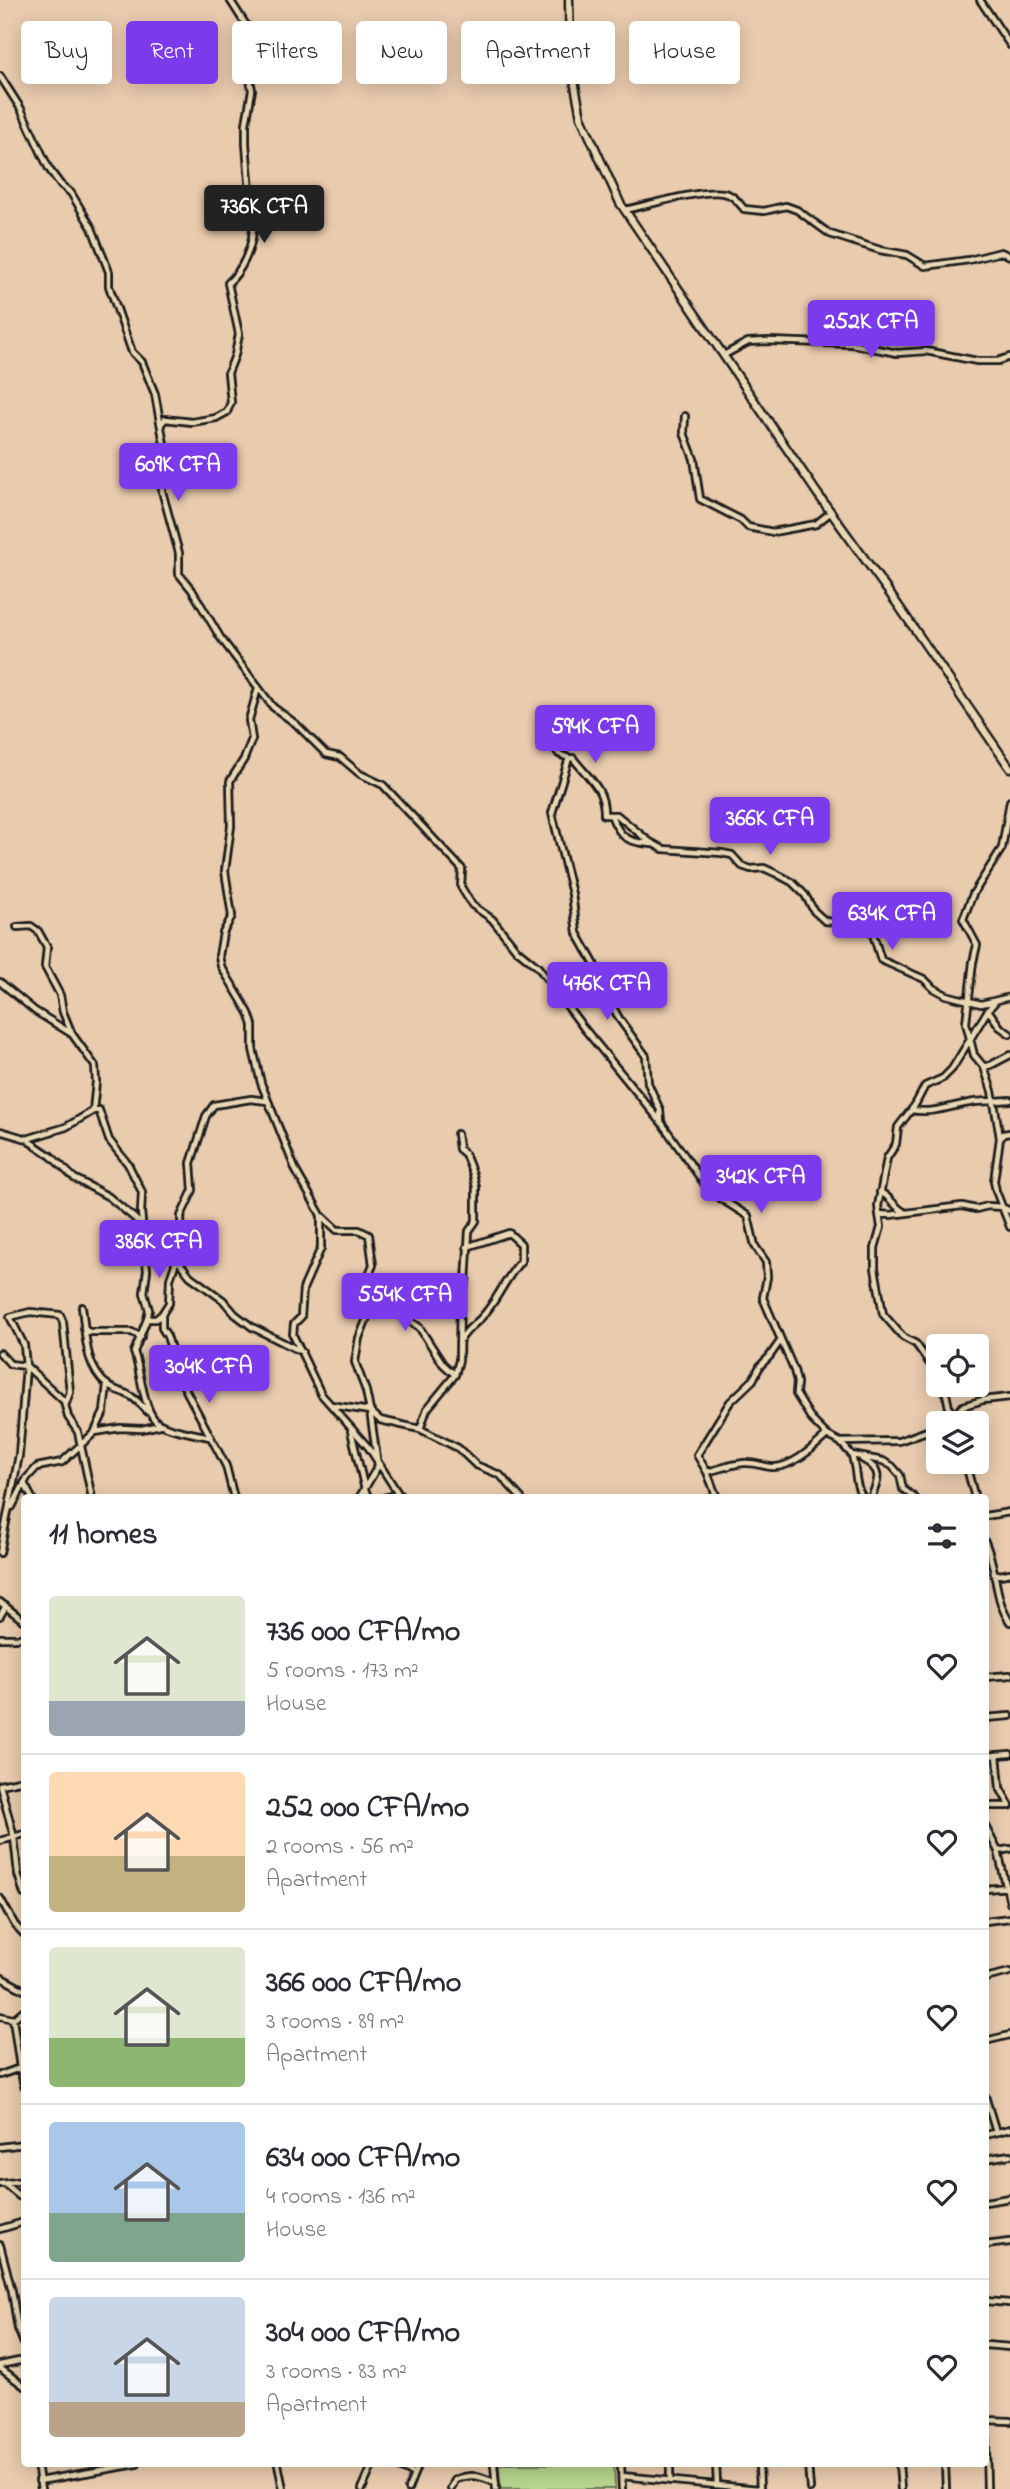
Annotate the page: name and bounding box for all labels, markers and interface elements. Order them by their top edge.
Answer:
chip: Buy [21,21,112,84]
chip: Rent [126,21,218,84]
chip: Filters [232,21,342,84]
chip: New [356,21,447,84]
chip: Apartment [461,21,615,84]
chip: House [629,21,740,84]
pin: 736K CFA [192,186,336,245]
text: 736K CFA [220,191,308,224]
pin: 252K CFA [799,300,943,360]
text: 252K CFA [824,306,918,339]
pin: 609K CFA [106,444,250,503]
text: 609K CFA [135,449,221,482]
pin: 594K CFA [523,706,667,765]
text: 594K CFA [551,711,639,744]
pin: 366K CFA [698,798,842,857]
text: 366K CFA [726,803,814,836]
pin: 634K CFA [820,892,964,952]
text: 634K CFA [848,898,936,931]
pin: 476K CFA [535,962,679,1022]
text: 476K CFA [563,968,651,1001]
pin: 342K CFA [689,1156,833,1215]
text: 342K CFA [716,1161,806,1194]
pin: 386K CFA [87,1220,231,1280]
text: 386K CFA [116,1226,202,1259]
pin: 554K CFA [333,1274,477,1333]
text: 554K CFA [358,1279,452,1312]
map controls [926,1334,989,1474]
button: locate [926,1334,989,1397]
pin: 304K CFA [137,1346,281,1405]
text: 304K CFA [165,1351,253,1384]
button: layers [926,1411,989,1474]
text: 11 homes [49,1514,157,1558]
icon: filters [923,1517,961,1555]
text: 736 000 CFA/mo [266,1611,460,1655]
icon: home [105,1624,189,1708]
icon: heart [923,1647,961,1685]
text: 5 rooms · 173 m² [266,1655,419,1688]
text: House [266,1688,326,1721]
text: 252 000 CFA/mo [266,1787,469,1831]
icon: home [105,1800,189,1884]
icon: heart [923,1823,961,1861]
text: 2 rooms · 56 m² [266,1831,414,1864]
text: Apartment [266,1864,367,1897]
text: 366 000 CFA/mo [266,1962,461,2006]
icon: home [105,1975,189,2059]
icon: heart [923,1998,961,2036]
text: 3 rooms · 89 m² [266,2006,404,2039]
text: Apartment [266,2039,367,2072]
text: 634 000 CFA/mo [266,2137,460,2181]
icon: home [105,2150,189,2234]
icon: heart [923,2173,961,2211]
text: 4 rooms · 136 m² [266,2181,416,2214]
text: House [266,2214,326,2247]
text: 304 000 CFA/mo [266,2312,460,2356]
icon: home [105,2325,189,2409]
icon: heart [923,2348,961,2386]
text: 3 rooms · 83 m² [266,2356,407,2389]
text: Apartment [266,2389,367,2422]

